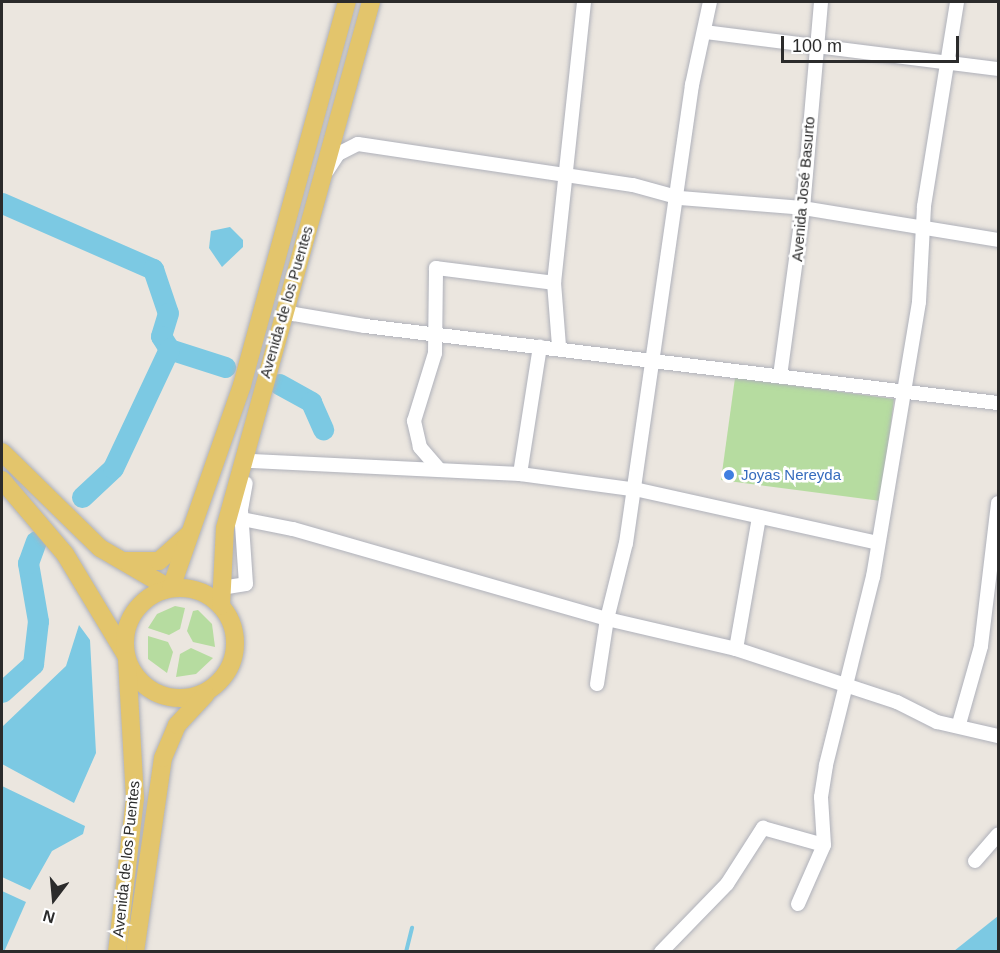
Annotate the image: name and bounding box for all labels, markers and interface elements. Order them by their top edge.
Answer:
scale bar [784,24,962,62]
text: 100 m [792,36,842,56]
street label: Avenida José Basurto [788,116,818,262]
street label: Avenida de los Puentes [256,224,316,380]
place label: Joyas Nereyda [741,466,841,484]
marker: Joyas Nereyda [722,468,736,482]
street label: Avenida de los Puentes [109,780,143,938]
north arrow [24,869,84,929]
text: N [41,907,57,927]

